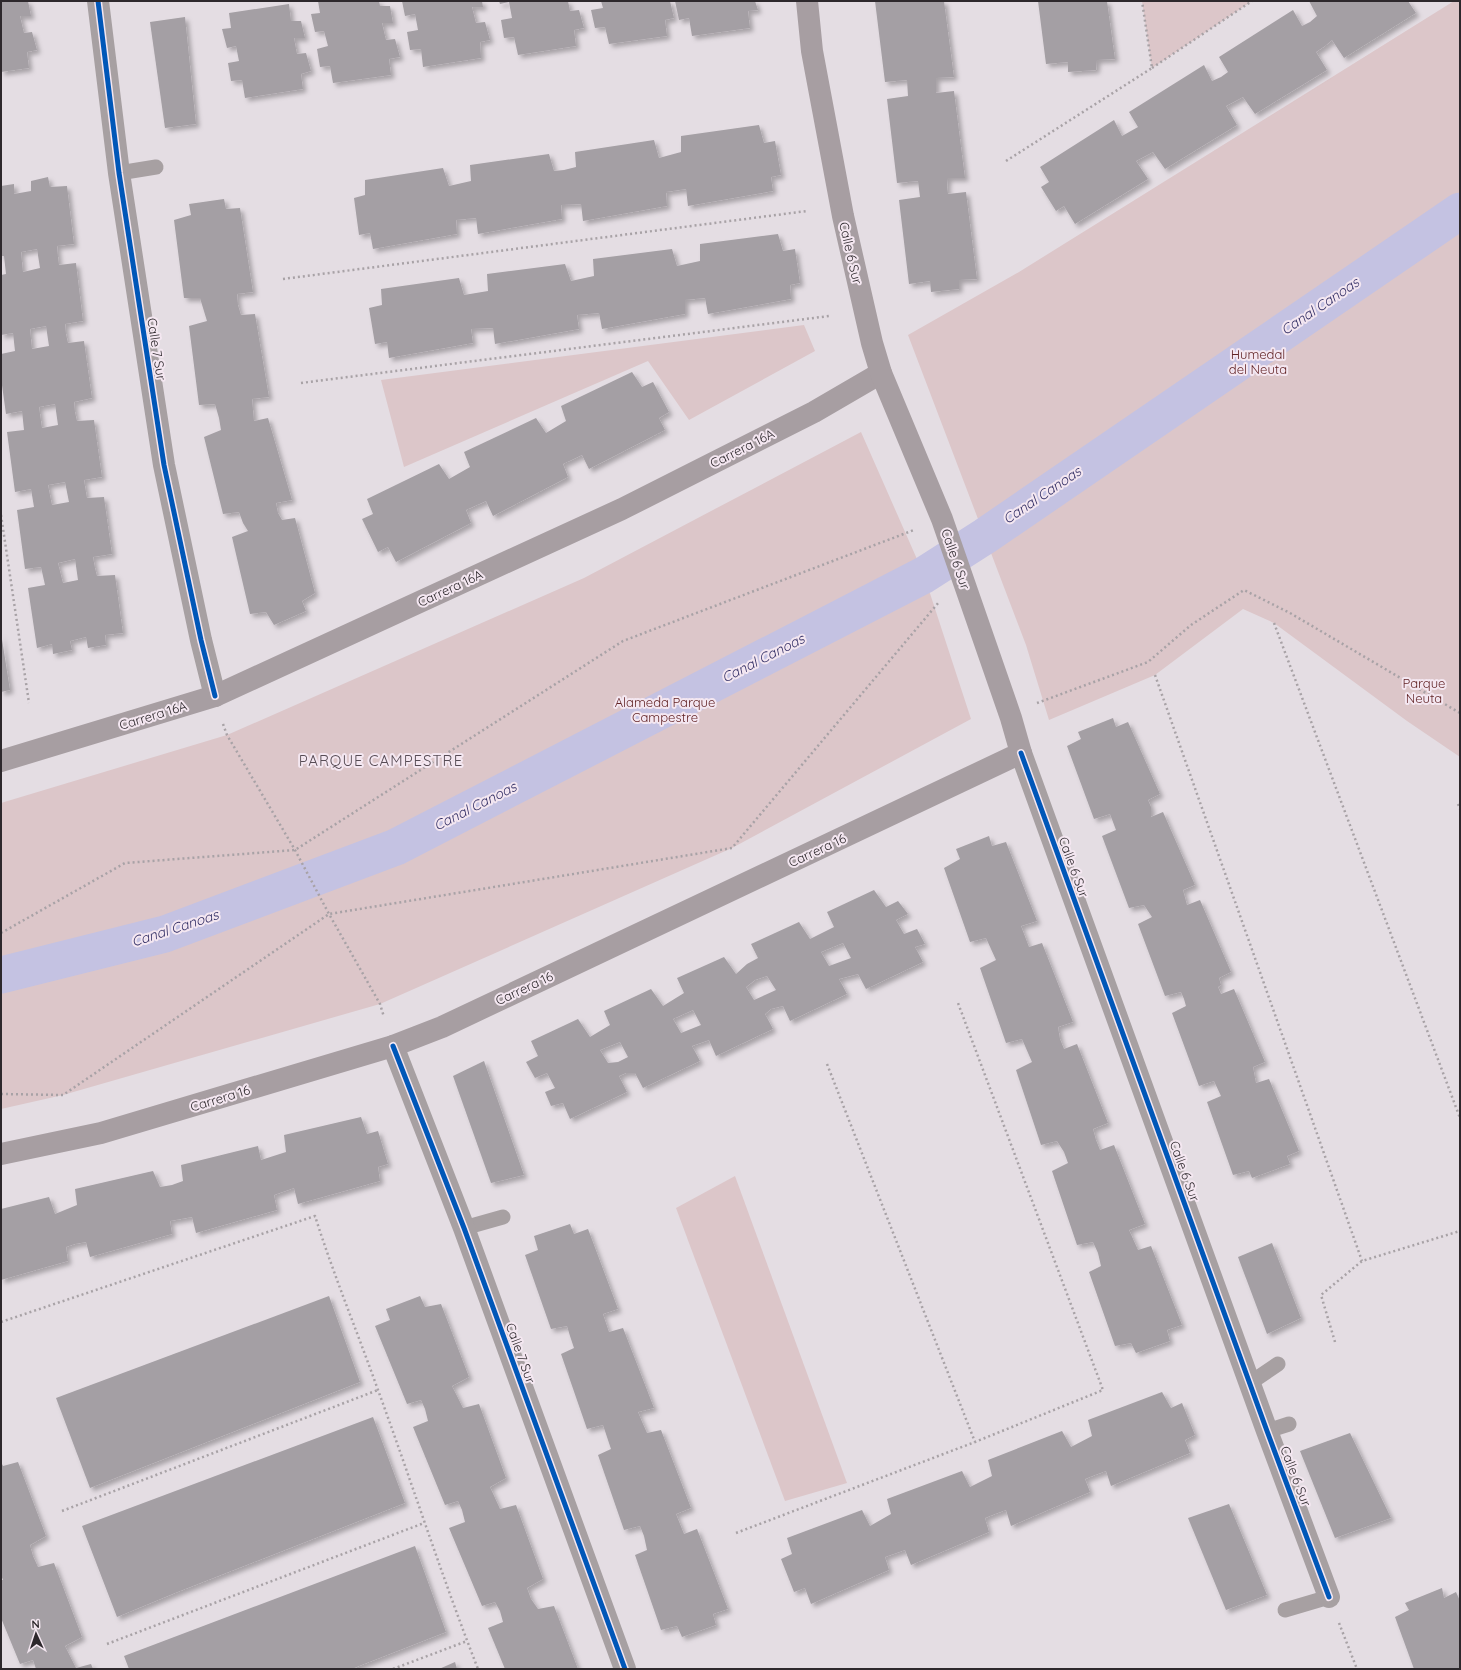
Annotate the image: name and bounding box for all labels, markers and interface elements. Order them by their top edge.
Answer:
street label: Calle 6 Sur [836,220,866,286]
water label: Canal Canoas [1277,272,1364,339]
street label: Calle 7 Sur [144,317,170,381]
park label: Humedal del Neuta [1229,346,1287,377]
street label: Carrera 16A [707,425,777,471]
water label: Canal Canoas [999,461,1086,528]
street label: Calle 6 Sur [938,526,974,592]
street label: Carrera 16A [415,566,486,610]
water label: Canal Canoas [719,629,809,687]
park label: Parque Neuta [1403,675,1445,706]
park label: Alameda Parque Campestre [615,694,715,725]
street label: Carrera 16A [117,697,189,733]
district label: PARQUE CAMPESTRE [299,751,463,770]
water label: Canal Canoas [431,777,521,835]
street label: Carrera 16 [786,830,848,870]
street label: Calle 6 Sur [1056,834,1092,900]
water label: Canal Canoas [129,905,222,951]
street label: Carrera 16 [493,968,555,1008]
street label: Carrera 16 [188,1081,252,1115]
street label: Calle 6 Sur [1167,1138,1203,1204]
street label: Calle 7 Sur [503,1321,539,1385]
street label: Calle 6 Sur [1277,1444,1315,1508]
north arrow [16,1614,56,1654]
text: N [31,1617,40,1631]

